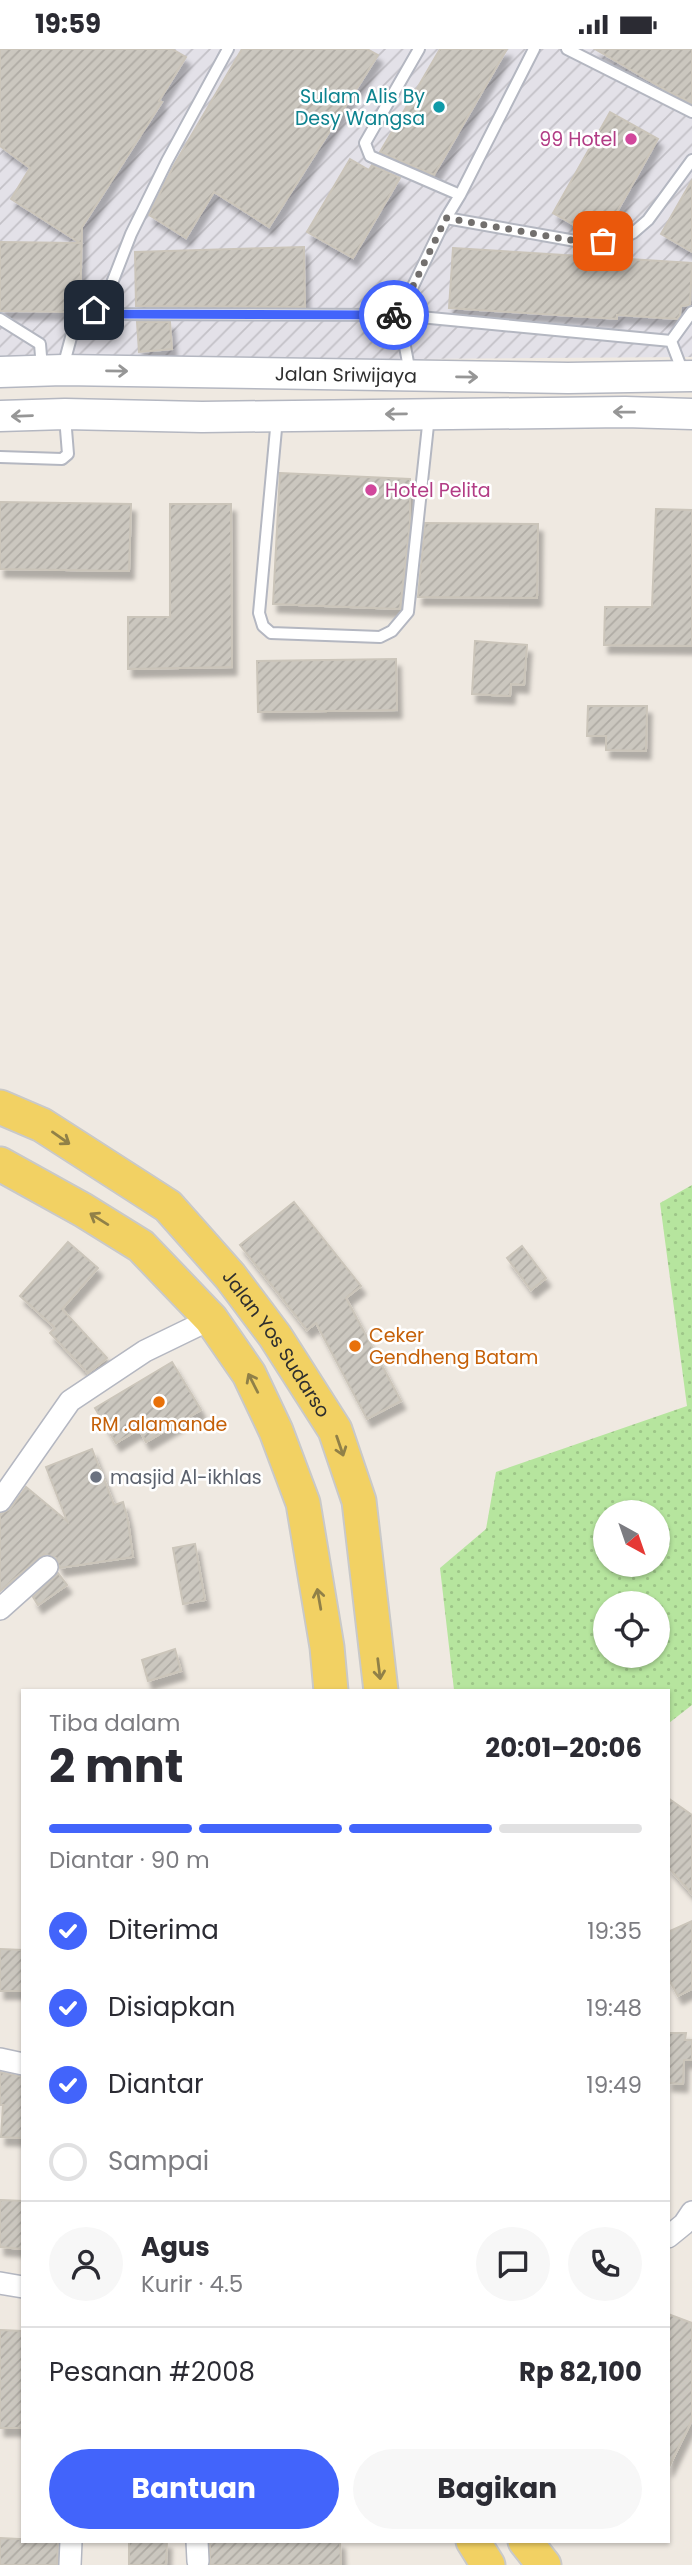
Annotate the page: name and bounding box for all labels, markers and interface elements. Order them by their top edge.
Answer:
text: 19:59 [35,6,101,42]
place label: Sulam Alis By Desy Wangsa [295,83,425,132]
marker: Sulam Alis By Desy Wangsa [431,99,447,115]
place label: 99 Hotel [539,126,617,153]
marker: 99 Hotel [623,131,639,147]
pin [573,211,633,271]
icon: bag [584,222,622,260]
pin [64,280,124,340]
courier [359,280,429,350]
icon: home [75,291,113,329]
icon: bike [375,296,413,334]
street label: Jalan Sriwijaya [275,360,417,389]
one-way arrow [105,364,128,378]
one-way arrow [455,370,478,383]
one-way arrow [613,406,636,419]
one-way arrow [385,407,408,420]
one-way arrow [11,409,34,422]
place label: Hotel Pelita [385,477,491,504]
marker: Hotel Pelita [363,482,379,498]
one-way arrow [51,1131,70,1145]
one-way arrow [89,1212,109,1226]
street label: Jalan Yos Sudarso [217,1263,337,1423]
place label: Ceker Gendheng Batam [369,1322,538,1371]
marker: Ceker Gendheng Batam [347,1338,363,1354]
one-way arrow [245,1373,259,1393]
marker: RM .alamande [151,1394,167,1410]
place label: RM .alamande [91,1411,227,1438]
one-way arrow [335,1434,347,1456]
place label: masjid Al-ikhlas [110,1464,262,1491]
marker: masjid Al-ikhlas [88,1469,104,1485]
north arrow [593,1500,670,1577]
map controls [593,1500,670,1668]
one-way arrow [312,1588,325,1610]
button: locate [593,1591,670,1668]
one-way arrow [373,1657,386,1680]
text: Tiba dalam [49,1707,180,1739]
text: 20:01–20:06 [485,1730,642,1766]
text: 2 mnt [49,1734,183,1798]
text: Diantar · 90 m [49,1844,210,1876]
icon: check [49,1912,87,1950]
text: Diterima [108,1912,219,1948]
text: 19:35 [587,1915,642,1947]
icon: check [49,1989,87,2027]
text: Disiapkan [108,1989,236,2025]
text: 19:48 [586,1992,642,2024]
icon: check [49,2066,87,2104]
text: Diantar [108,2066,204,2102]
text: 19:49 [586,2069,642,2101]
text: Sampai [108,2143,209,2179]
button: person [49,2227,123,2301]
button: chat [476,2227,550,2301]
button: phone [568,2227,642,2301]
text: Agus [141,2229,210,2265]
text: Kurir · 4.5 [141,2268,243,2300]
text: Pesanan #2008 [49,2354,255,2390]
text: Rp 82,100 [519,2354,642,2390]
button: Bantuan [49,2449,339,2529]
button: Bagikan [353,2449,642,2529]

